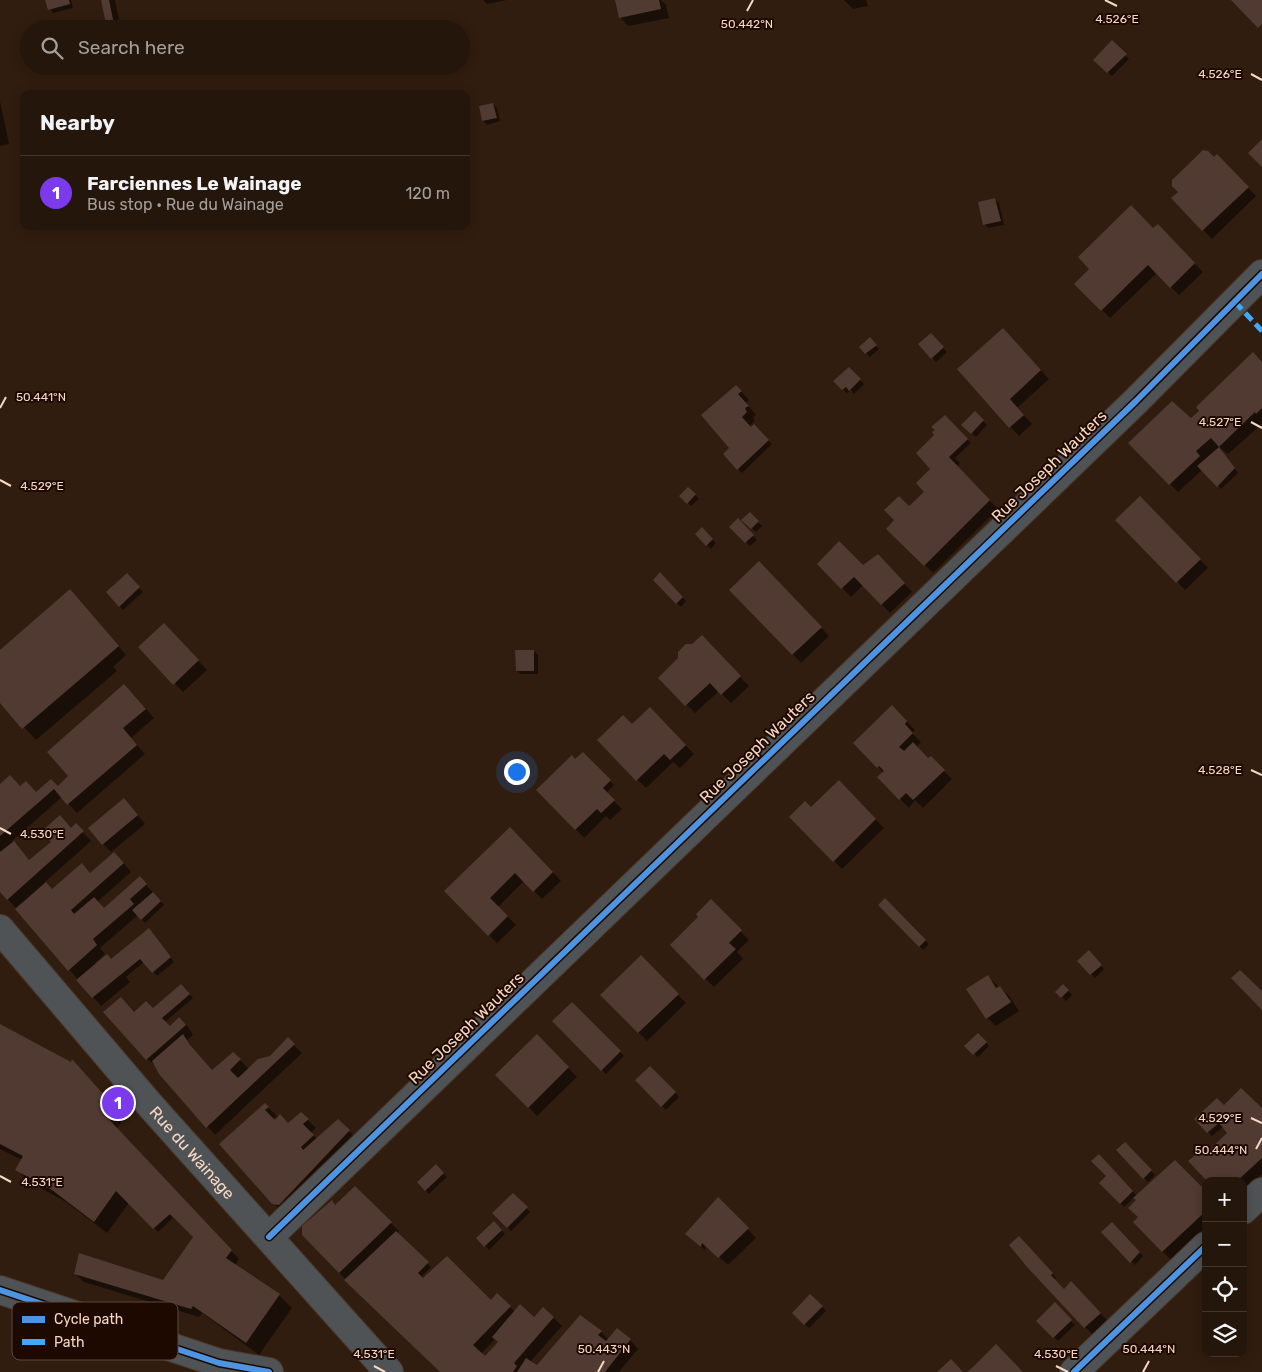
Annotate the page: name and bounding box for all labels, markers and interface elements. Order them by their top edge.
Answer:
text: 4.526°E [1095,12,1139,26]
text: 50.442°N [721,17,773,31]
search box [20,20,470,75]
icon: search [38,34,66,62]
text: Search here [78,36,185,59]
text: 4.526°E [1198,67,1242,81]
text: Nearby [40,110,115,135]
text: Farciennes Le Wainage [87,172,302,195]
text: 1 [52,184,60,203]
text: 120 m [405,184,450,203]
text: Bus stop · Rue du Wainage [87,195,284,214]
text: 50.441°N [16,390,66,404]
street label: Rue Joseph Wauters [987,406,1111,526]
text: 4.527°E [1199,415,1241,429]
text: 4.529°E [20,479,64,493]
street label: Rue Joseph Wauters [695,687,819,807]
your location [504,759,530,785]
text: 4.528°E [1198,763,1242,777]
text: 4.530°E [20,827,64,841]
street label: Rue Joseph Wauters [404,968,528,1088]
pin: 1 [102,1084,134,1122]
street label: Rue du Wainage [146,1102,239,1203]
text: 4.529°E [1198,1111,1242,1125]
text: 50.444°N [1195,1143,1247,1157]
text: 4.531°E [21,1175,63,1189]
map controls [1202,1177,1247,1357]
button: + [1202,1177,1247,1222]
button: − [1202,1222,1247,1267]
button: locate [1202,1267,1247,1312]
legend [12,1302,178,1360]
text: Cycle path [54,1311,123,1328]
button: layers [1202,1312,1247,1357]
text: Path [54,1334,85,1351]
text: 50.443°N [578,1342,630,1356]
text: 50.444°N [1123,1342,1175,1356]
text: 4.531°E [353,1347,395,1361]
text: 4.530°E [1034,1347,1078,1361]

